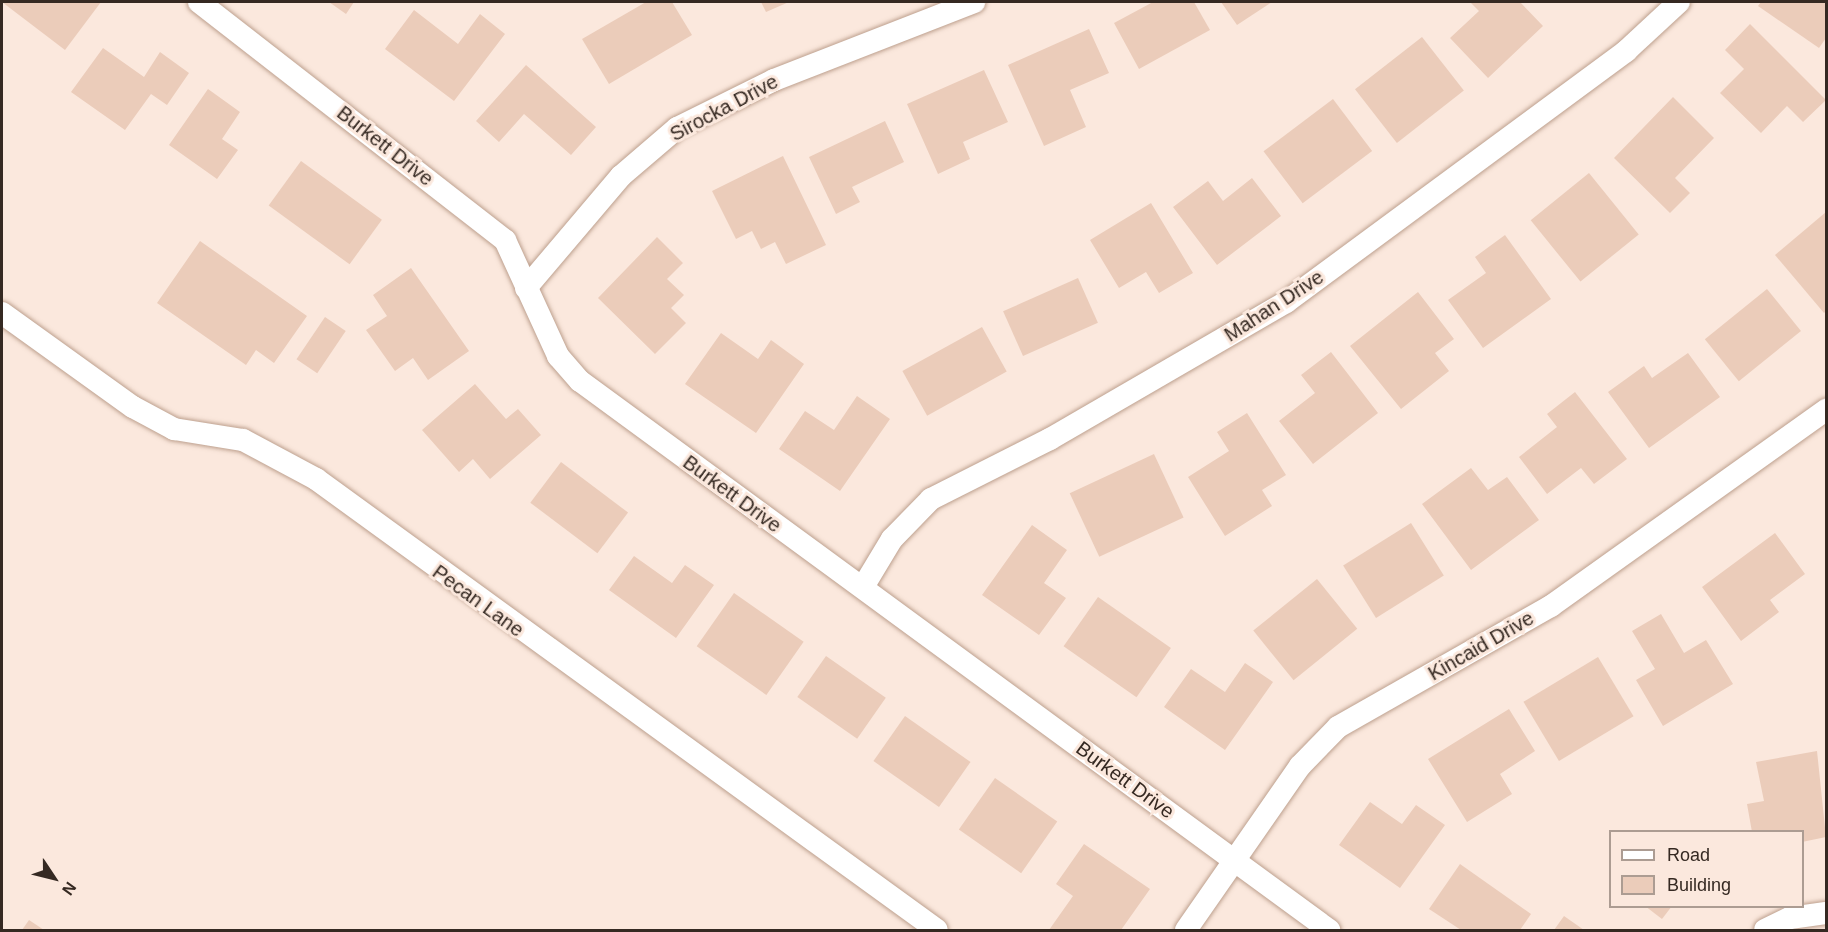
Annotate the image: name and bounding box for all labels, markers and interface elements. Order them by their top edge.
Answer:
street label: Sirocka Drive [666,69,782,147]
street label: Burkett Drive [332,101,438,191]
street label: Mahan Drive [1220,265,1328,347]
street label: Burkett Drive [678,450,786,538]
street label: Pecan Lane [428,560,528,642]
street label: Kincaid Drive [1424,606,1538,686]
street label: Burkett Drive [1071,736,1179,824]
legend [1609,830,1804,908]
text: Road [1667,845,1710,865]
north arrow [24,848,84,908]
text: Building [1667,875,1731,895]
text: N [59,879,79,898]

